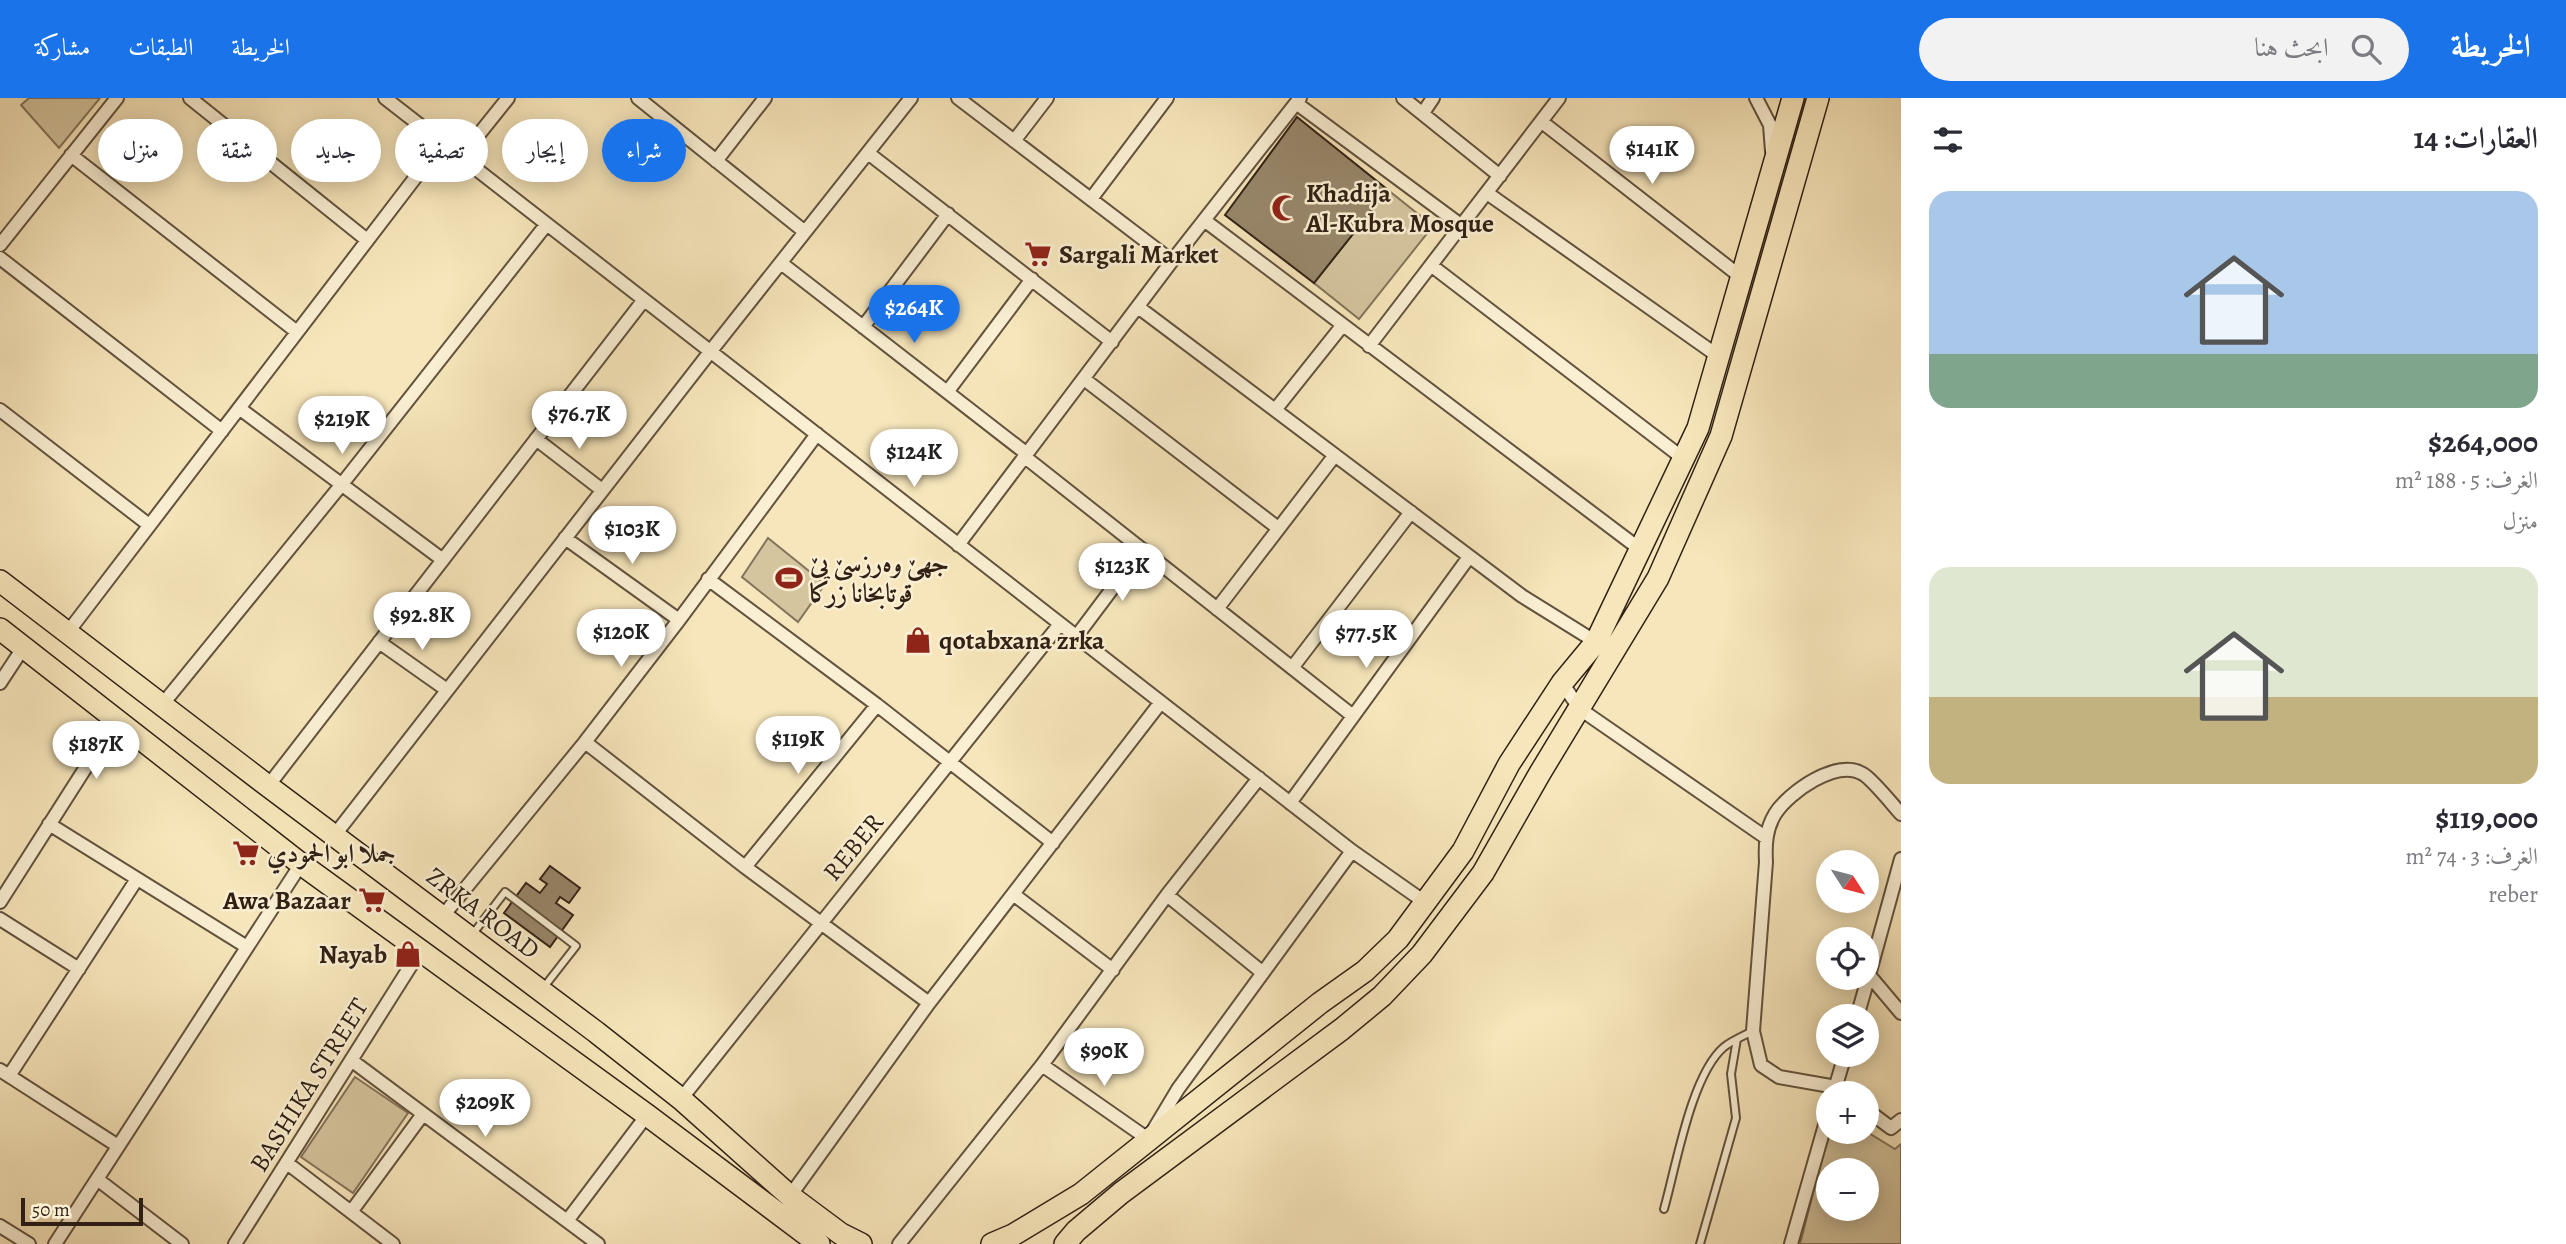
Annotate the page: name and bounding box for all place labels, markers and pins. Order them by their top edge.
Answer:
pin: $141K [1603,126,1701,186]
place label: Khadija Al-Kubra Mosque [1305,176,1494,241]
mosque icon: Khadija Al-Kubra Mosque [1270,193,1300,223]
place label: Sargali Market [1059,237,1219,272]
supermarket icon: Sargali Market [1023,239,1053,269]
pin: $264K [865,286,963,345]
pin: $76.7K [522,392,636,451]
pin: $219K [293,396,391,456]
pin: $124K [865,430,963,489]
pin: $103K [583,506,681,566]
pin: $123K [1073,544,1171,603]
place label: جھێ وەرزسێ یێ قوتابخانا زرکا [809,546,949,611]
sports icon: جھێ وەرزسێ یێ قوتابخانا زرکا [774,563,804,593]
pin: $92.8K [365,592,479,652]
pin: $120K [572,610,670,669]
pin: $77.5K [1309,610,1423,670]
place label: qotabxana zrka [939,623,1105,658]
shop icon: qotabxana zrka [903,625,933,655]
pin: $119K [749,716,847,776]
pin: $187K [47,722,145,781]
place label: جملا ابو الحمودي [267,836,396,875]
supermarket icon: جملا ابو الحمودي [231,838,261,868]
place label: Awa Bazaar [222,883,351,918]
supermarket icon: Awa Bazaar [357,885,387,915]
place label: Nayab [319,937,387,972]
shop icon: Nayab [393,939,423,969]
pin: $90K [1063,1028,1145,1088]
pin: $209K [436,1080,534,1139]

